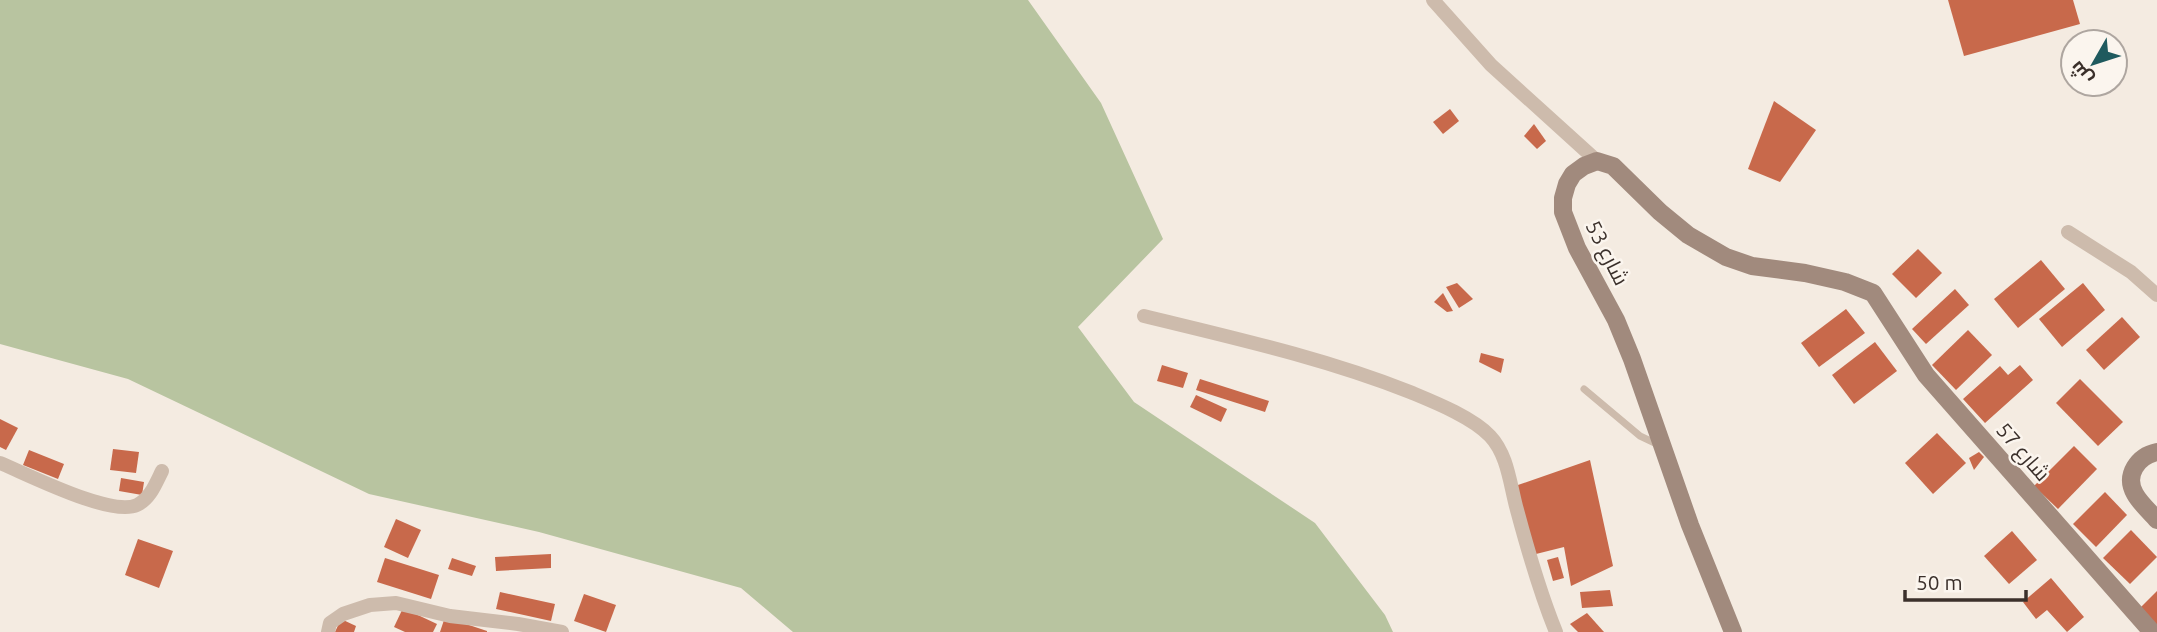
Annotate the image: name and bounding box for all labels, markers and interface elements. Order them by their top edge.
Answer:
north arrow [2059,28,2129,98]
text: ش [2065,57,2098,90]
street label: شارع 53 [1579,216,1634,290]
street label: شارع 57 [1990,417,2056,487]
scale bar [1905,558,2026,602]
text: 50 m [1916,570,1963,594]

